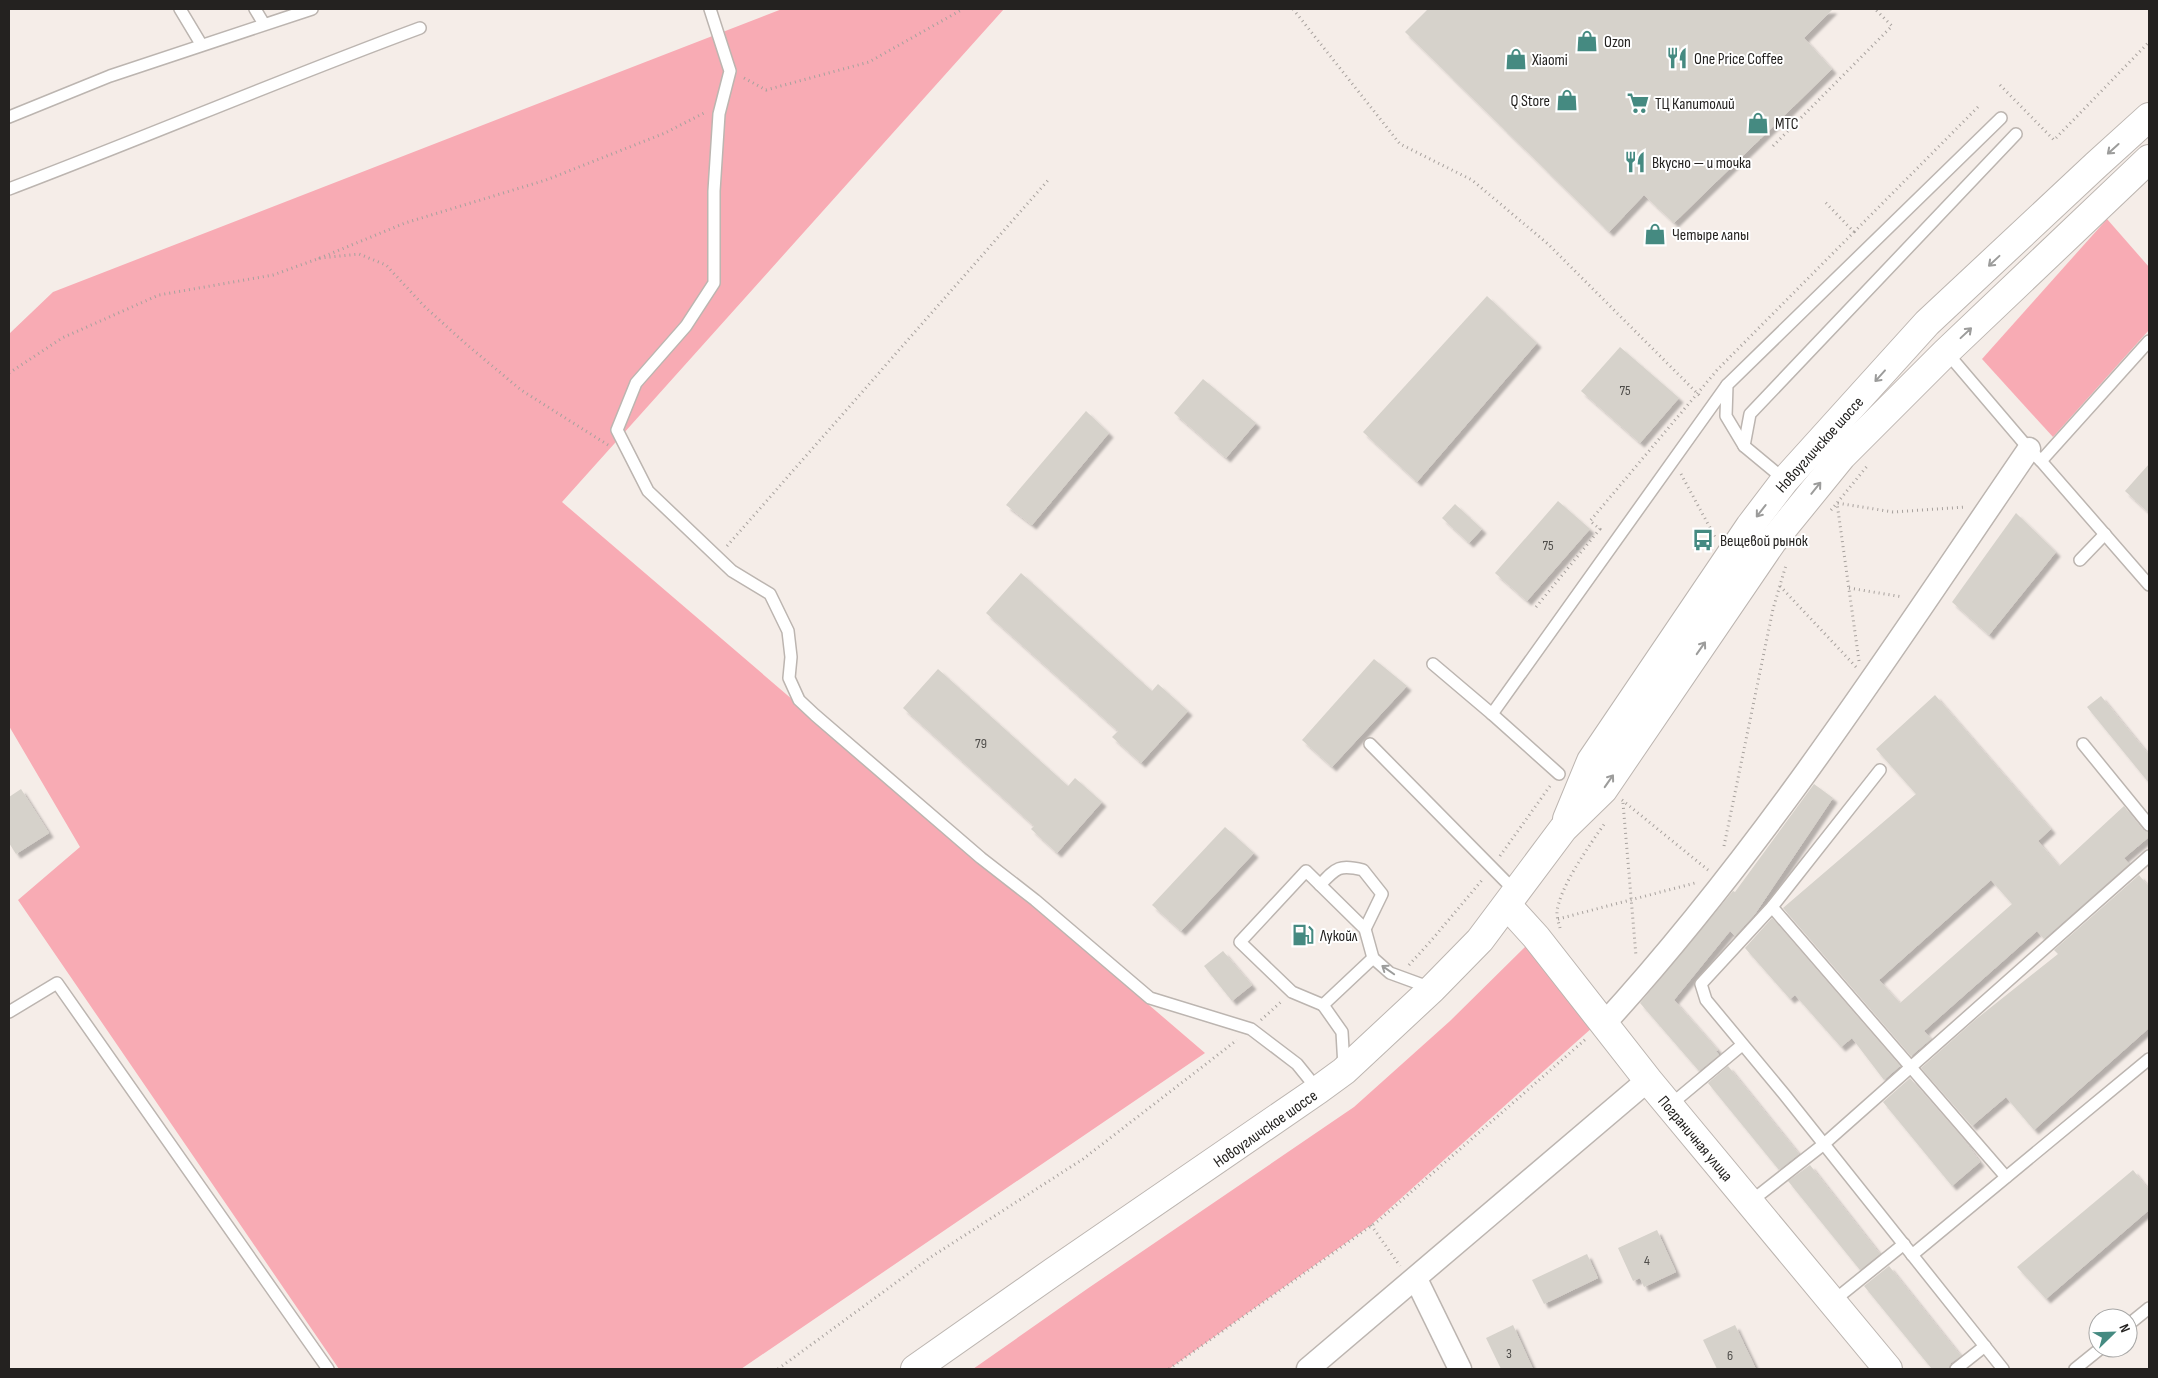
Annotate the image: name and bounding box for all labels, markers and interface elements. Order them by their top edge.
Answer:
shop icon: Ozon [1574,28,1600,54]
place label: Ozon [1604,33,1631,52]
restaurant icon: One Price Coffee [1664,45,1690,71]
shop icon: Xiaomi [1503,46,1529,72]
place label: One Price Coffee [1694,50,1783,69]
place label: Xiaomi [1531,51,1568,70]
shop icon: Q Store [1554,87,1580,113]
supermarket icon: ТЦ Капитолий [1625,90,1651,116]
place label: Q Store [1511,92,1550,111]
place label: ТЦ Капитолий [1655,95,1735,114]
shop icon: МТС [1745,110,1771,136]
place label: МТС [1775,115,1799,134]
one-way arrow [2106,144,2119,155]
restaurant icon: Вкусно — и точка [1622,149,1648,175]
place label: Вкусно — и точка [1652,154,1751,173]
shop icon: Четыре лапы [1642,221,1668,247]
place label: Четыре лапы [1672,226,1749,245]
one-way arrow [1988,255,2001,267]
one-way arrow [1959,327,1972,339]
one-way arrow [1874,369,1886,382]
house number: 75 [1619,382,1631,399]
street label: Новоугличское шоссе [1772,393,1868,497]
one-way arrow [1811,481,1822,494]
one-way arrow [1756,504,1766,518]
bus stop icon: Вещевой рынок [1690,527,1716,553]
place label: Вещевой рынок [1720,532,1809,551]
house number: 75 [1542,537,1554,554]
one-way arrow [1696,641,1706,655]
house number: 79 [975,735,987,752]
one-way arrow [1604,775,1614,789]
fuel station icon: Лукойл [1290,922,1316,948]
place label: Лукойл [1319,927,1358,946]
one-way arrow [1381,965,1395,975]
street label: Новоугличское шоссе [1210,1086,1321,1172]
street label: Пограничная улица [1653,1092,1736,1186]
house number: 4 [1644,1252,1650,1269]
north arrow [2088,1308,2138,1358]
text: N [2115,1321,2134,1335]
house number: 3 [1506,1345,1512,1362]
house number: 6 [1727,1347,1733,1364]

